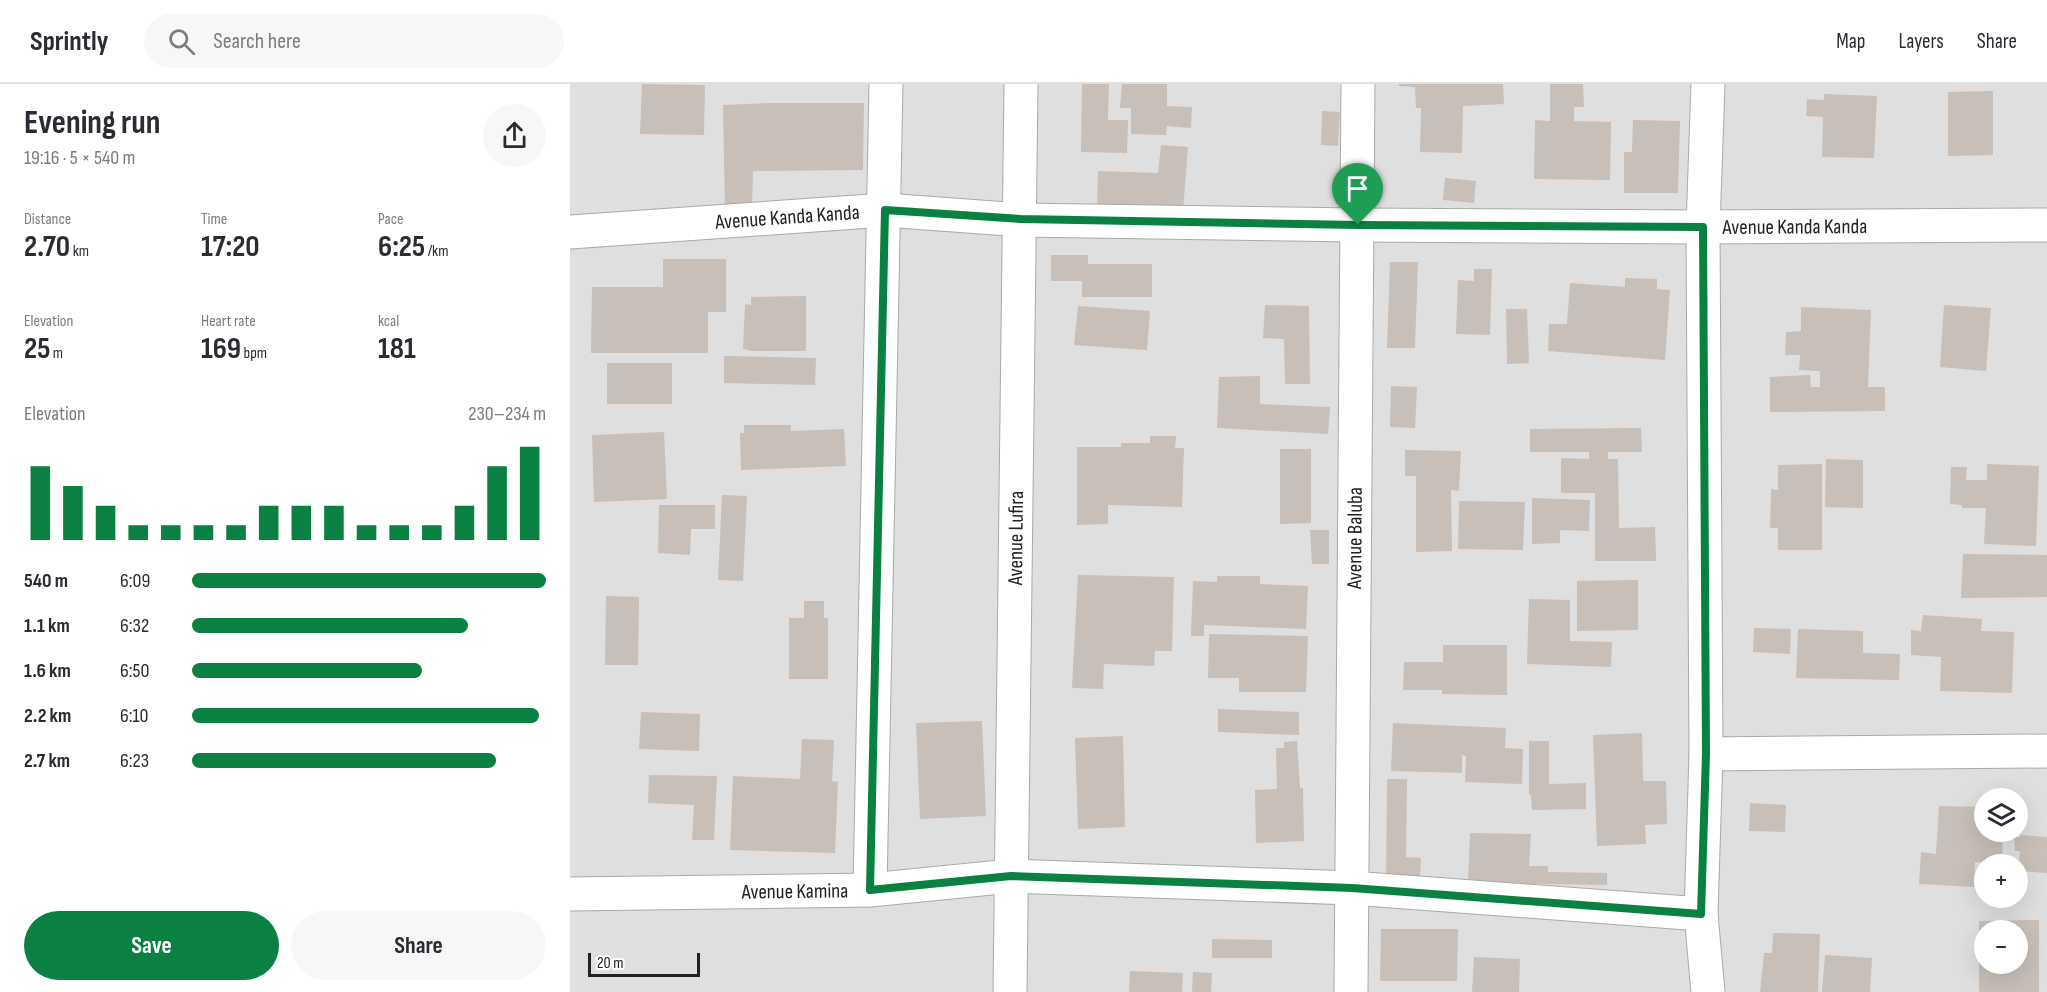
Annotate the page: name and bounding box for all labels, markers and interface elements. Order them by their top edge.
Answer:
search box [144,14,564,68]
text: Sprintly [30,25,108,58]
icon: search [165,25,198,58]
text: Search here [213,28,301,55]
text: Map [1836,29,1865,54]
text: Layers [1898,29,1944,54]
text: Share [1977,29,2017,54]
text: Evening run [24,103,160,143]
button: share [483,104,546,167]
text: 19:16 · 5 × 540 m [24,146,135,170]
pin [1332,163,1383,225]
icon: arrive [1341,172,1374,205]
street label: Avenue Kanda Kanda [713,199,861,234]
text: Distance [24,210,71,229]
text: Time [201,210,227,229]
text: Pace [378,210,403,229]
street label: Avenue Kanda Kanda [1721,214,1867,239]
text: 2.70 [24,229,70,265]
text: 17:20 [201,229,260,265]
text: 6:25 [378,229,425,265]
text: km [70,242,89,261]
text: /km [425,242,449,261]
text: Elevation [24,312,73,331]
text: Heart rate [201,312,256,331]
text: kcal [378,312,399,331]
text: 25 [24,331,50,367]
text: 169 [201,331,241,367]
text: 181 [378,331,416,367]
text: m [50,344,63,363]
text: bpm [241,344,267,363]
text: Elevation [24,402,86,426]
text: 230–234 m [468,402,546,426]
street label: Avenue Baluba [1342,487,1367,590]
street label: Avenue Lufira [1002,491,1029,586]
text: 540 m [24,569,68,593]
text: 6:09 [120,569,150,593]
text: 1.1 km [24,614,70,638]
text: 6:32 [120,614,149,638]
text: 1.6 km [24,659,71,683]
text: 6:50 [120,659,149,683]
text: 2.2 km [24,704,71,728]
text: 6:10 [120,704,148,728]
text: 2.7 km [24,749,70,773]
text: 6:23 [120,749,149,773]
map controls [1974,788,2028,974]
button: layers [1974,788,2028,842]
button: + [1974,854,2028,908]
street label: Avenue Kamina [740,878,849,904]
button: Save [24,911,279,980]
button: Share [291,911,546,980]
button: − [1974,920,2028,974]
scale bar [588,950,700,978]
text: 20 m [597,954,624,973]

